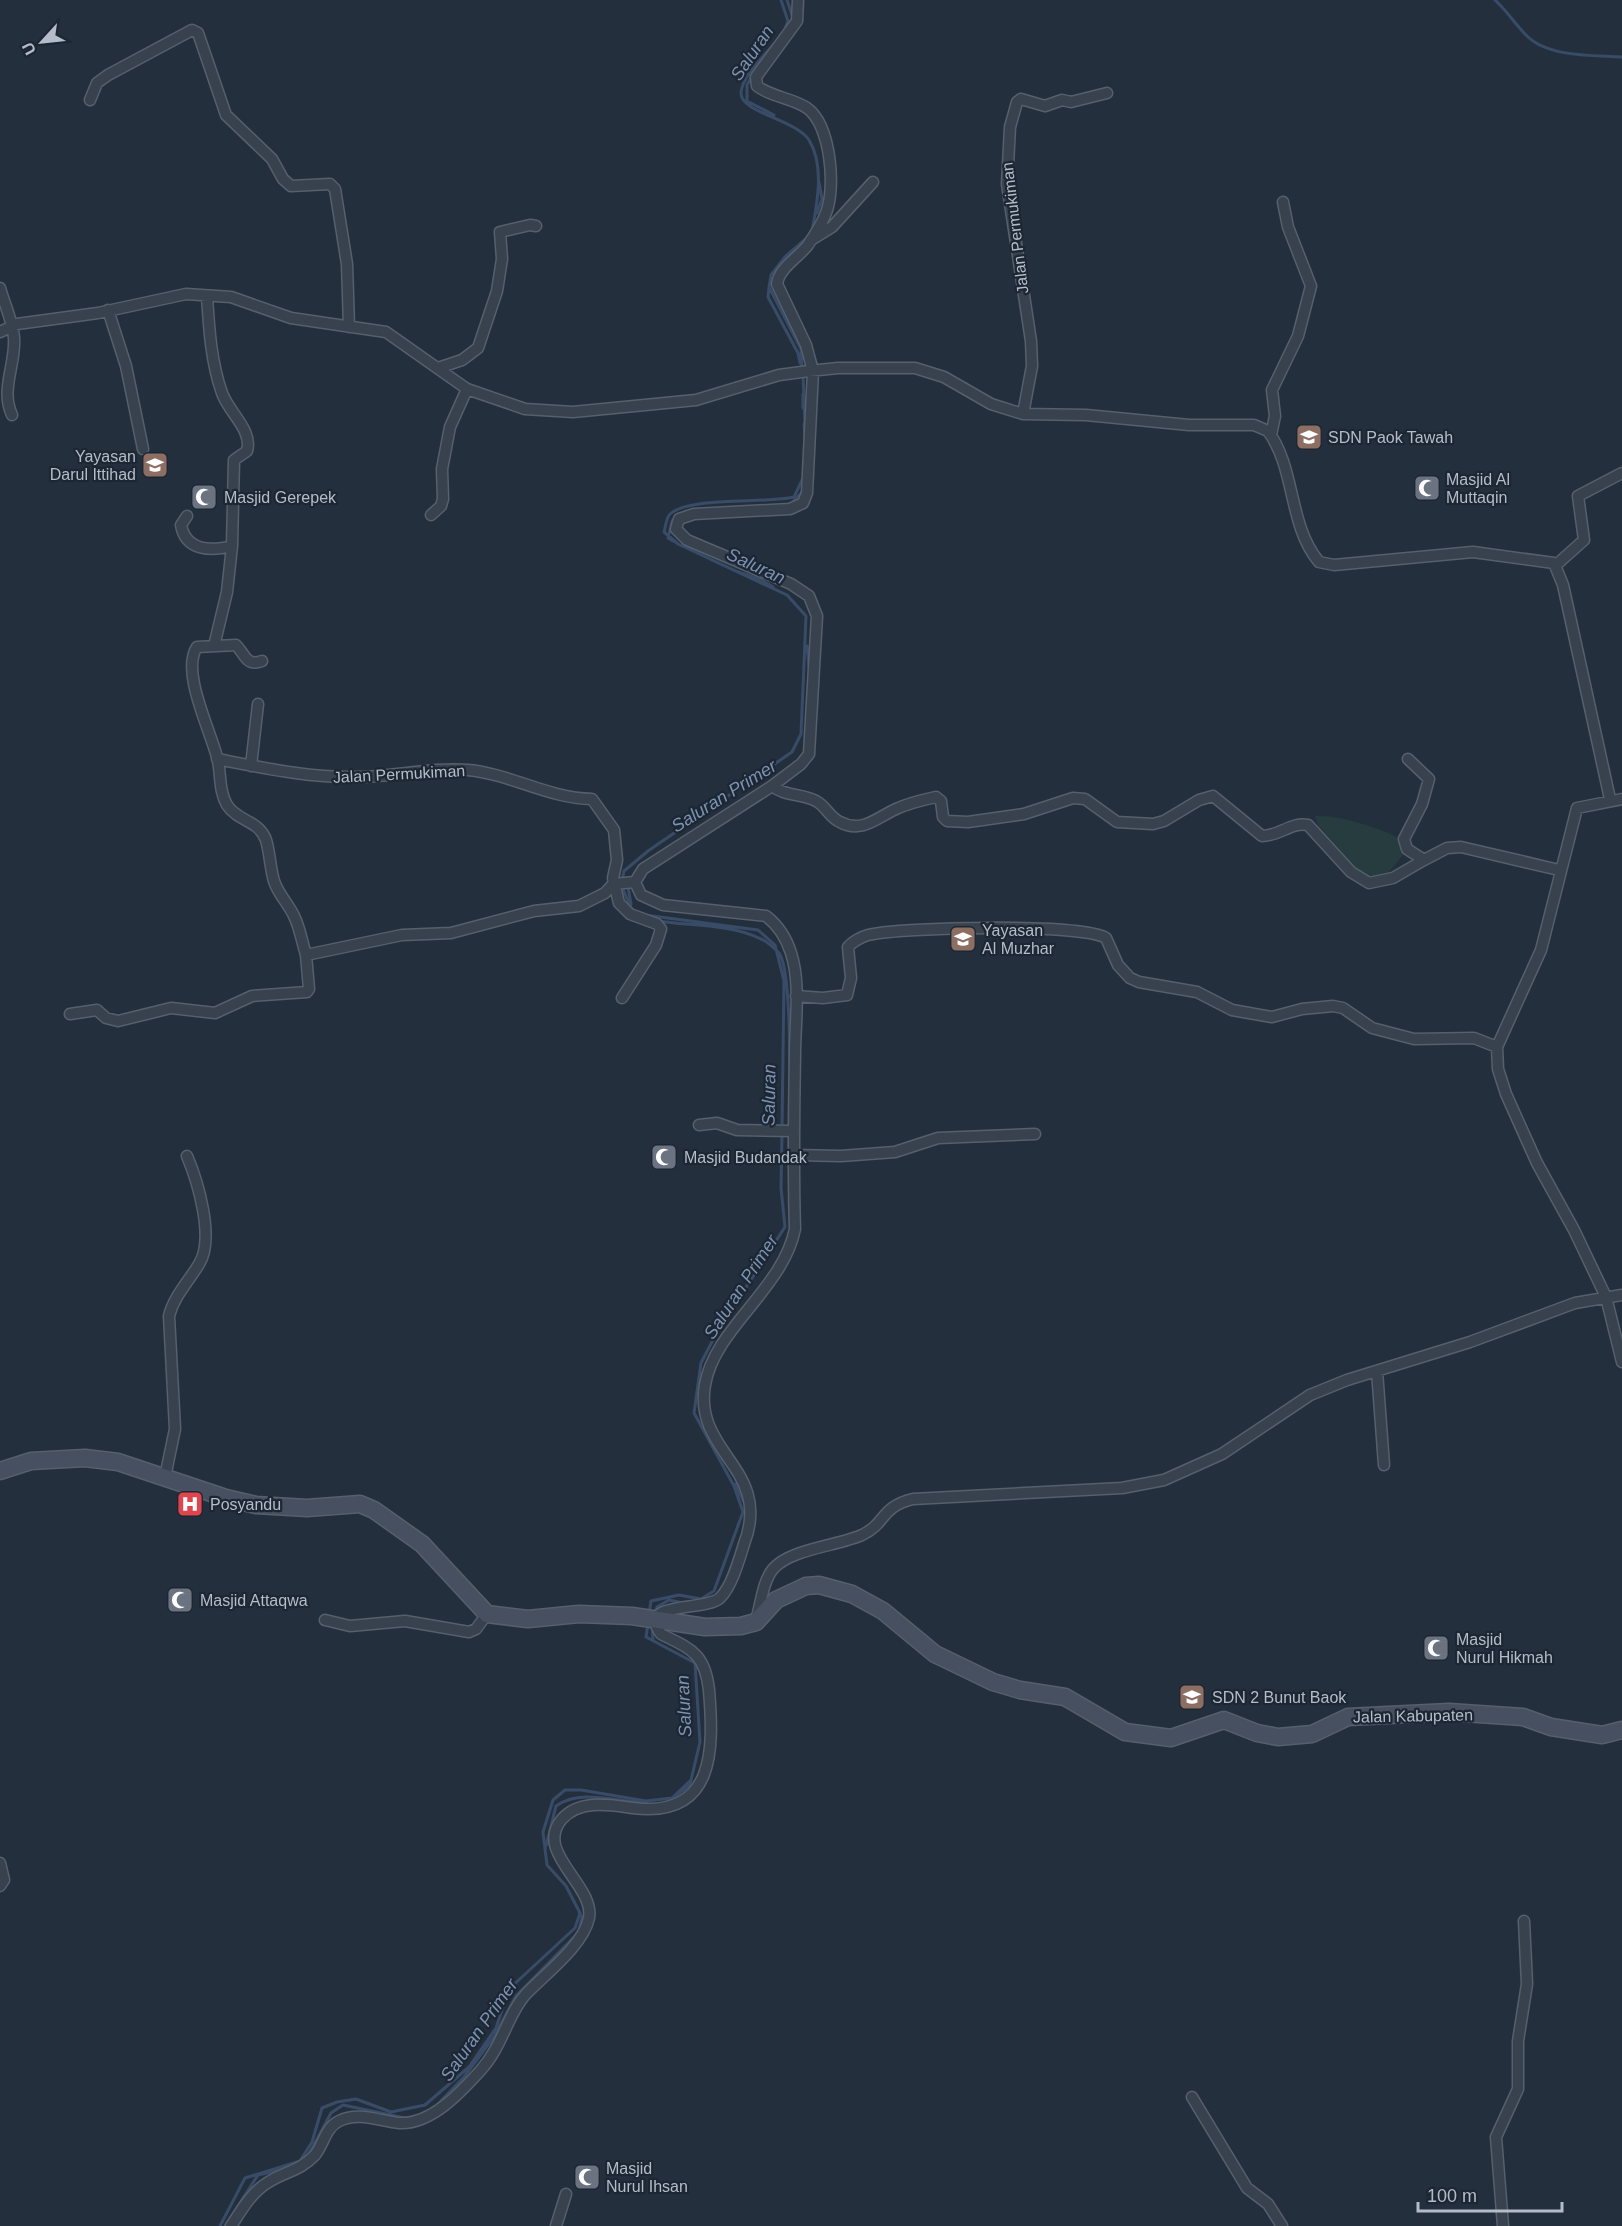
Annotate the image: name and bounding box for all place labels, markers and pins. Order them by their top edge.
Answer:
school or university icon: SDN Paok Tawah [1294,422,1324,452]
place label: SDN Paok Tawah [1328,429,1453,446]
place label: Yayasan Darul Ittihad [50,448,136,483]
school or university icon: Yayasan Darul Ittihad [140,450,170,480]
place label: Masjid Al Muttaqin [1446,471,1510,506]
mosque icon: Masjid Al Muttaqin [1412,473,1442,503]
mosque icon: Masjid Gerepek [189,482,219,512]
place label: Masjid Gerepek [224,489,337,506]
place label: Yayasan Al Muzhar [982,922,1055,957]
school or university icon: Yayasan Al Muzhar [948,924,978,954]
mosque icon: Masjid Budandak [649,1142,679,1172]
place label: Masjid Budandak [684,1149,808,1166]
hospital icon: Posyandu [175,1489,205,1519]
place label: Posyandu [210,1496,281,1513]
mosque icon: Masjid Attaqwa [165,1585,195,1615]
place label: Masjid Attaqwa [200,1592,308,1609]
place label: Masjid Nurul Hikmah [1456,1631,1553,1666]
mosque icon: Masjid Nurul Hikmah [1421,1633,1451,1663]
school or university icon: SDN 2 Bunut Baok [1177,1682,1207,1712]
place label: SDN 2 Bunut Baok [1212,1689,1347,1706]
place label: Masjid Nurul Ihsan [606,2160,688,2195]
mosque icon: Masjid Nurul Ihsan [572,2162,602,2192]

